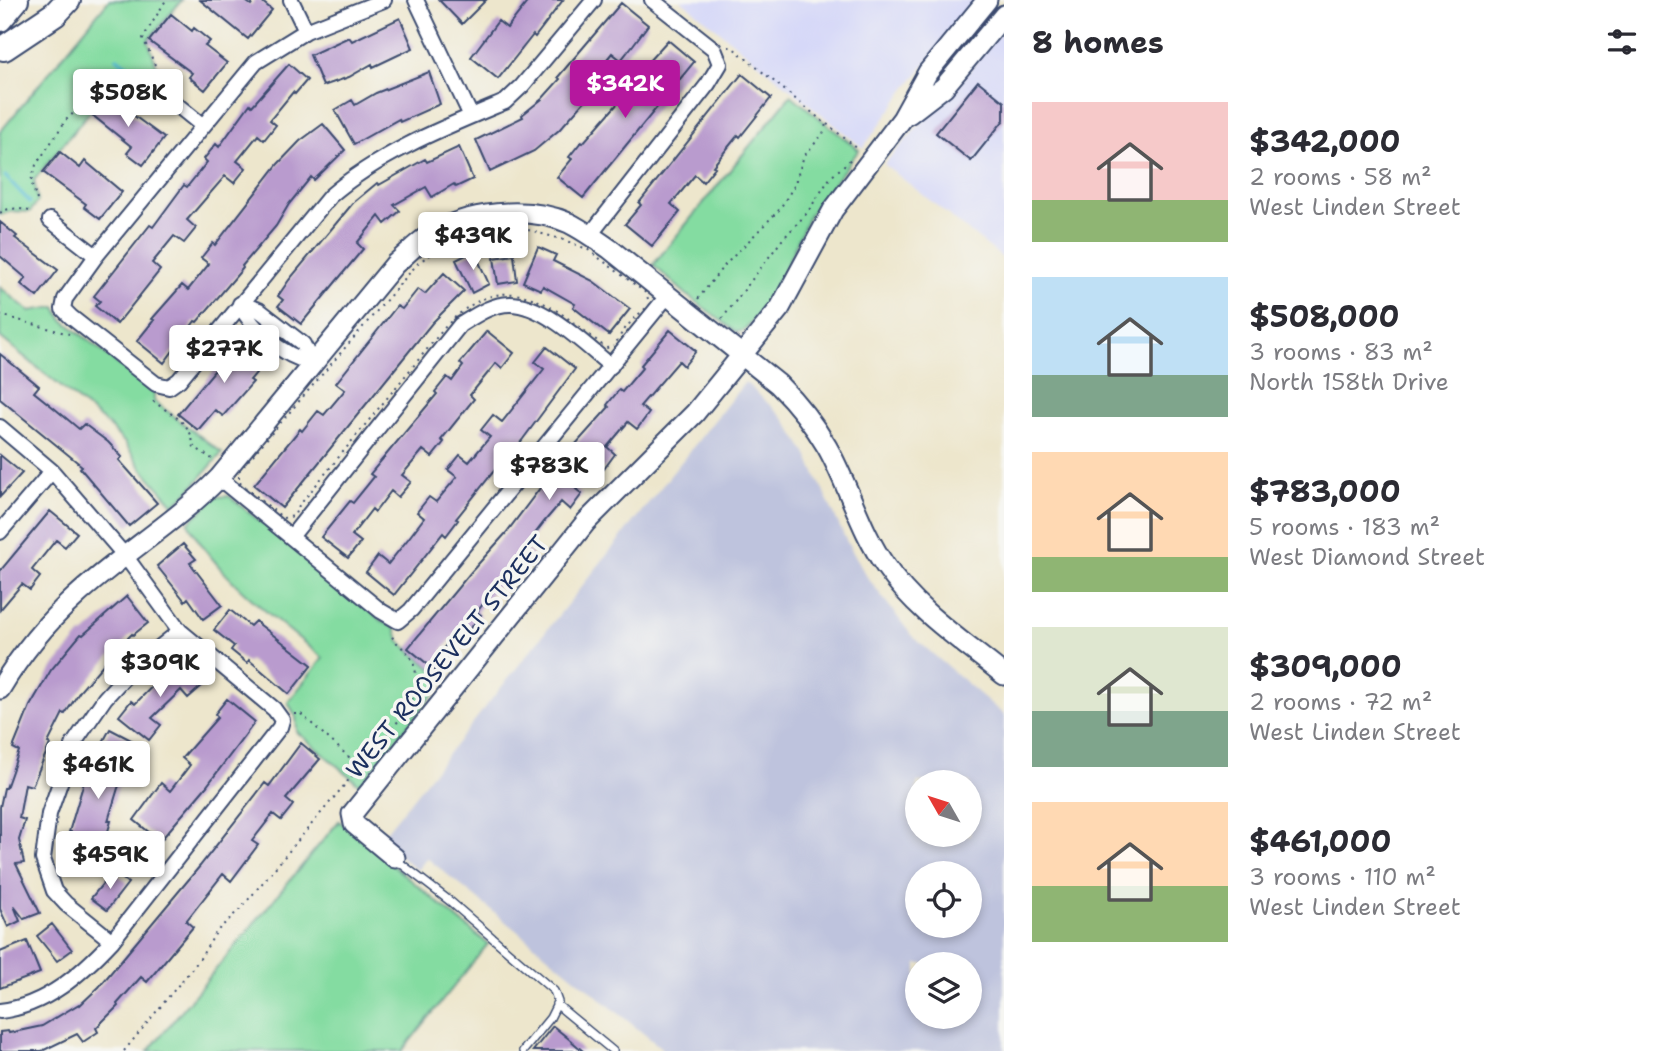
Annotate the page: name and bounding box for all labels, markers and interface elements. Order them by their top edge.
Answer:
text: 8 homes [1032,22,1164,63]
icon: filters [1603,23,1641,61]
pin: $342K [576,60,674,120]
text: $342K [586,68,664,98]
pin: $508K [79,69,177,129]
text: $508K [89,77,167,107]
text: $342,000 [1249,121,1401,162]
icon: home [1088,130,1172,214]
text: 2 rooms · 58 m² [1249,162,1432,192]
text: West Linden Street [1249,192,1461,222]
pin: $439K [424,212,522,272]
text: $439K [434,220,512,250]
text: $508,000 [1249,296,1400,337]
icon: home [1088,305,1172,389]
pin: $277K [175,326,273,385]
text: $277K [185,333,263,363]
text: 3 rooms · 83 m² [1249,337,1433,367]
text: North 158th Drive [1249,367,1449,397]
pin: $783K [500,442,598,502]
text: $783K [510,450,588,480]
text: $783,000 [1249,471,1401,512]
icon: home [1088,480,1172,564]
text: 5 rooms · 183 m² [1249,512,1440,542]
street label: WEST ROOSEVELT STREET [339,529,555,785]
text: West Diamond Street [1249,542,1485,572]
pin: $309K [111,640,209,699]
text: $309,000 [1249,646,1402,687]
text: $309K [120,647,200,677]
icon: home [1088,655,1172,739]
text: 2 rooms · 72 m² [1249,687,1432,717]
text: West Linden Street [1249,717,1461,747]
pin: $461K [49,742,147,801]
text: $461K [62,749,134,779]
north arrow [905,770,982,847]
map controls [905,770,982,1029]
text: $461,000 [1249,821,1391,862]
icon: home [1088,830,1172,914]
pin: $459K [61,832,159,891]
text: $459K [72,839,148,869]
button: locate [905,861,982,938]
text: 3 rooms · 110 m² [1249,862,1436,892]
text: West Linden Street [1249,892,1461,922]
button: layers [905,952,982,1029]

